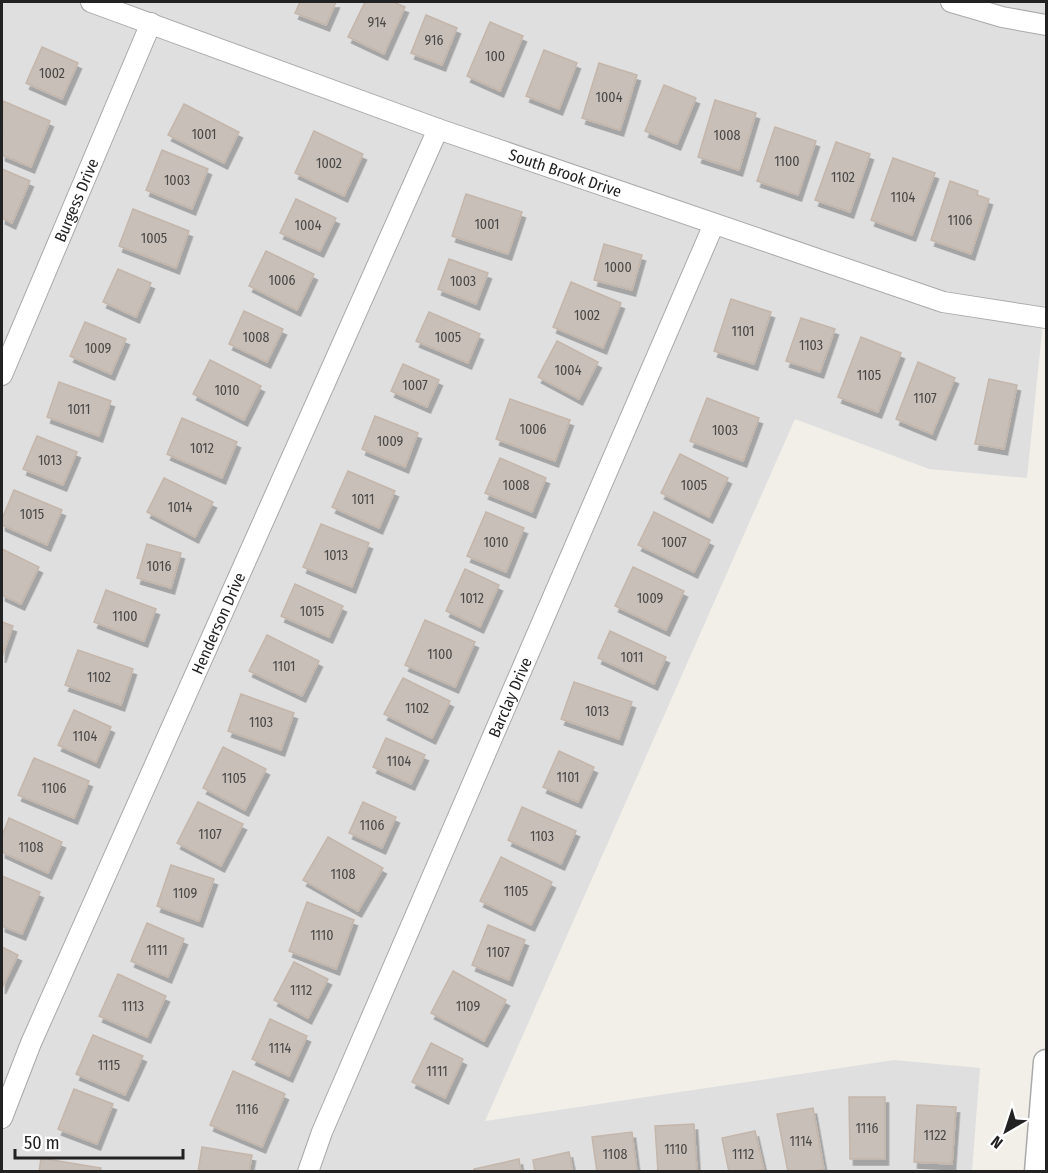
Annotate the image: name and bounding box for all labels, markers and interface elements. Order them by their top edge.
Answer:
house number: 914 [368,14,387,31]
house number: 916 [425,32,444,49]
house number: 100 [485,48,505,65]
house number: 1002 [39,65,65,82]
house number: 1004 [596,89,623,106]
house number: 1001 [191,126,217,143]
house number: 1008 [713,127,741,144]
street label: South Brook Drive [506,145,624,201]
house number: 1100 [774,153,800,170]
house number: 1002 [316,155,342,172]
street label: Burgess Drive [50,156,103,245]
house number: 1102 [831,169,855,186]
house number: 1003 [164,172,190,189]
house number: 1104 [891,189,916,206]
house number: 1106 [948,212,973,229]
house number: 1001 [474,216,500,233]
house number: 1004 [295,217,322,234]
house number: 1005 [141,230,167,247]
house number: 1000 [604,259,632,276]
house number: 1006 [269,272,296,289]
house number: 1003 [450,273,476,290]
house number: 1002 [574,307,600,324]
house number: 1101 [731,323,755,340]
house number: 1008 [242,329,270,346]
house number: 1005 [435,329,461,346]
house number: 1103 [799,337,823,354]
house number: 1009 [85,340,112,357]
house number: 1004 [555,362,582,379]
house number: 1105 [857,367,881,384]
house number: 1007 [402,377,428,394]
house number: 1010 [214,382,240,399]
house number: 1107 [913,390,937,407]
house number: 1011 [67,401,91,418]
house number: 1006 [520,421,547,438]
house number: 1003 [712,422,738,439]
house number: 1009 [377,433,404,450]
house number: 1012 [190,440,214,457]
house number: 1013 [38,452,62,469]
house number: 1008 [502,477,530,494]
house number: 1005 [681,477,707,494]
house number: 1011 [351,491,375,508]
house number: 1014 [168,499,193,516]
house number: 1015 [20,506,44,523]
house number: 1010 [483,534,509,551]
house number: 1007 [661,534,687,551]
house number: 1013 [324,547,348,564]
house number: 1016 [147,558,171,575]
street label: Henderson Drive [188,569,249,677]
house number: 1012 [460,590,484,607]
house number: 1009 [637,590,664,607]
house number: 1015 [300,603,324,620]
house number: 1100 [112,608,138,625]
house number: 1100 [427,646,453,663]
house number: 1011 [620,649,644,666]
street label: Barclay Drive [485,654,536,740]
house number: 1101 [272,658,296,675]
house number: 1102 [87,669,111,686]
house number: 1102 [405,700,429,717]
house number: 1013 [585,703,609,720]
house number: 1103 [249,714,273,731]
house number: 1104 [73,728,98,745]
house number: 1104 [387,753,412,770]
house number: 1101 [556,769,580,786]
house number: 1105 [222,770,246,787]
house number: 1106 [42,780,67,797]
house number: 1106 [360,817,385,834]
house number: 1107 [198,826,222,843]
house number: 1103 [530,828,554,845]
house number: 1108 [18,839,44,856]
house number: 1108 [330,866,356,883]
house number: 1105 [504,883,528,900]
house number: 1109 [173,885,198,902]
house number: 1110 [310,927,334,944]
house number: 1111 [146,942,168,959]
house number: 1107 [486,944,510,961]
house number: 1112 [290,982,312,999]
house number: 1113 [122,998,144,1015]
house number: 1109 [456,998,481,1015]
house number: 1114 [269,1040,292,1057]
house number: 1115 [98,1057,120,1074]
house number: 1111 [426,1063,448,1080]
house number: 1116 [236,1101,259,1118]
north arrow [976,1101,1036,1161]
house number: 1116 [856,1120,879,1137]
scale bar [15,1122,183,1160]
house number: 1122 [923,1127,947,1144]
text: 50 m [24,1132,60,1154]
text: N [987,1132,1007,1153]
house number: 1114 [790,1133,813,1150]
house number: 1110 [664,1141,688,1158]
house number: 1108 [602,1146,628,1163]
house number: 1112 [732,1146,754,1163]

